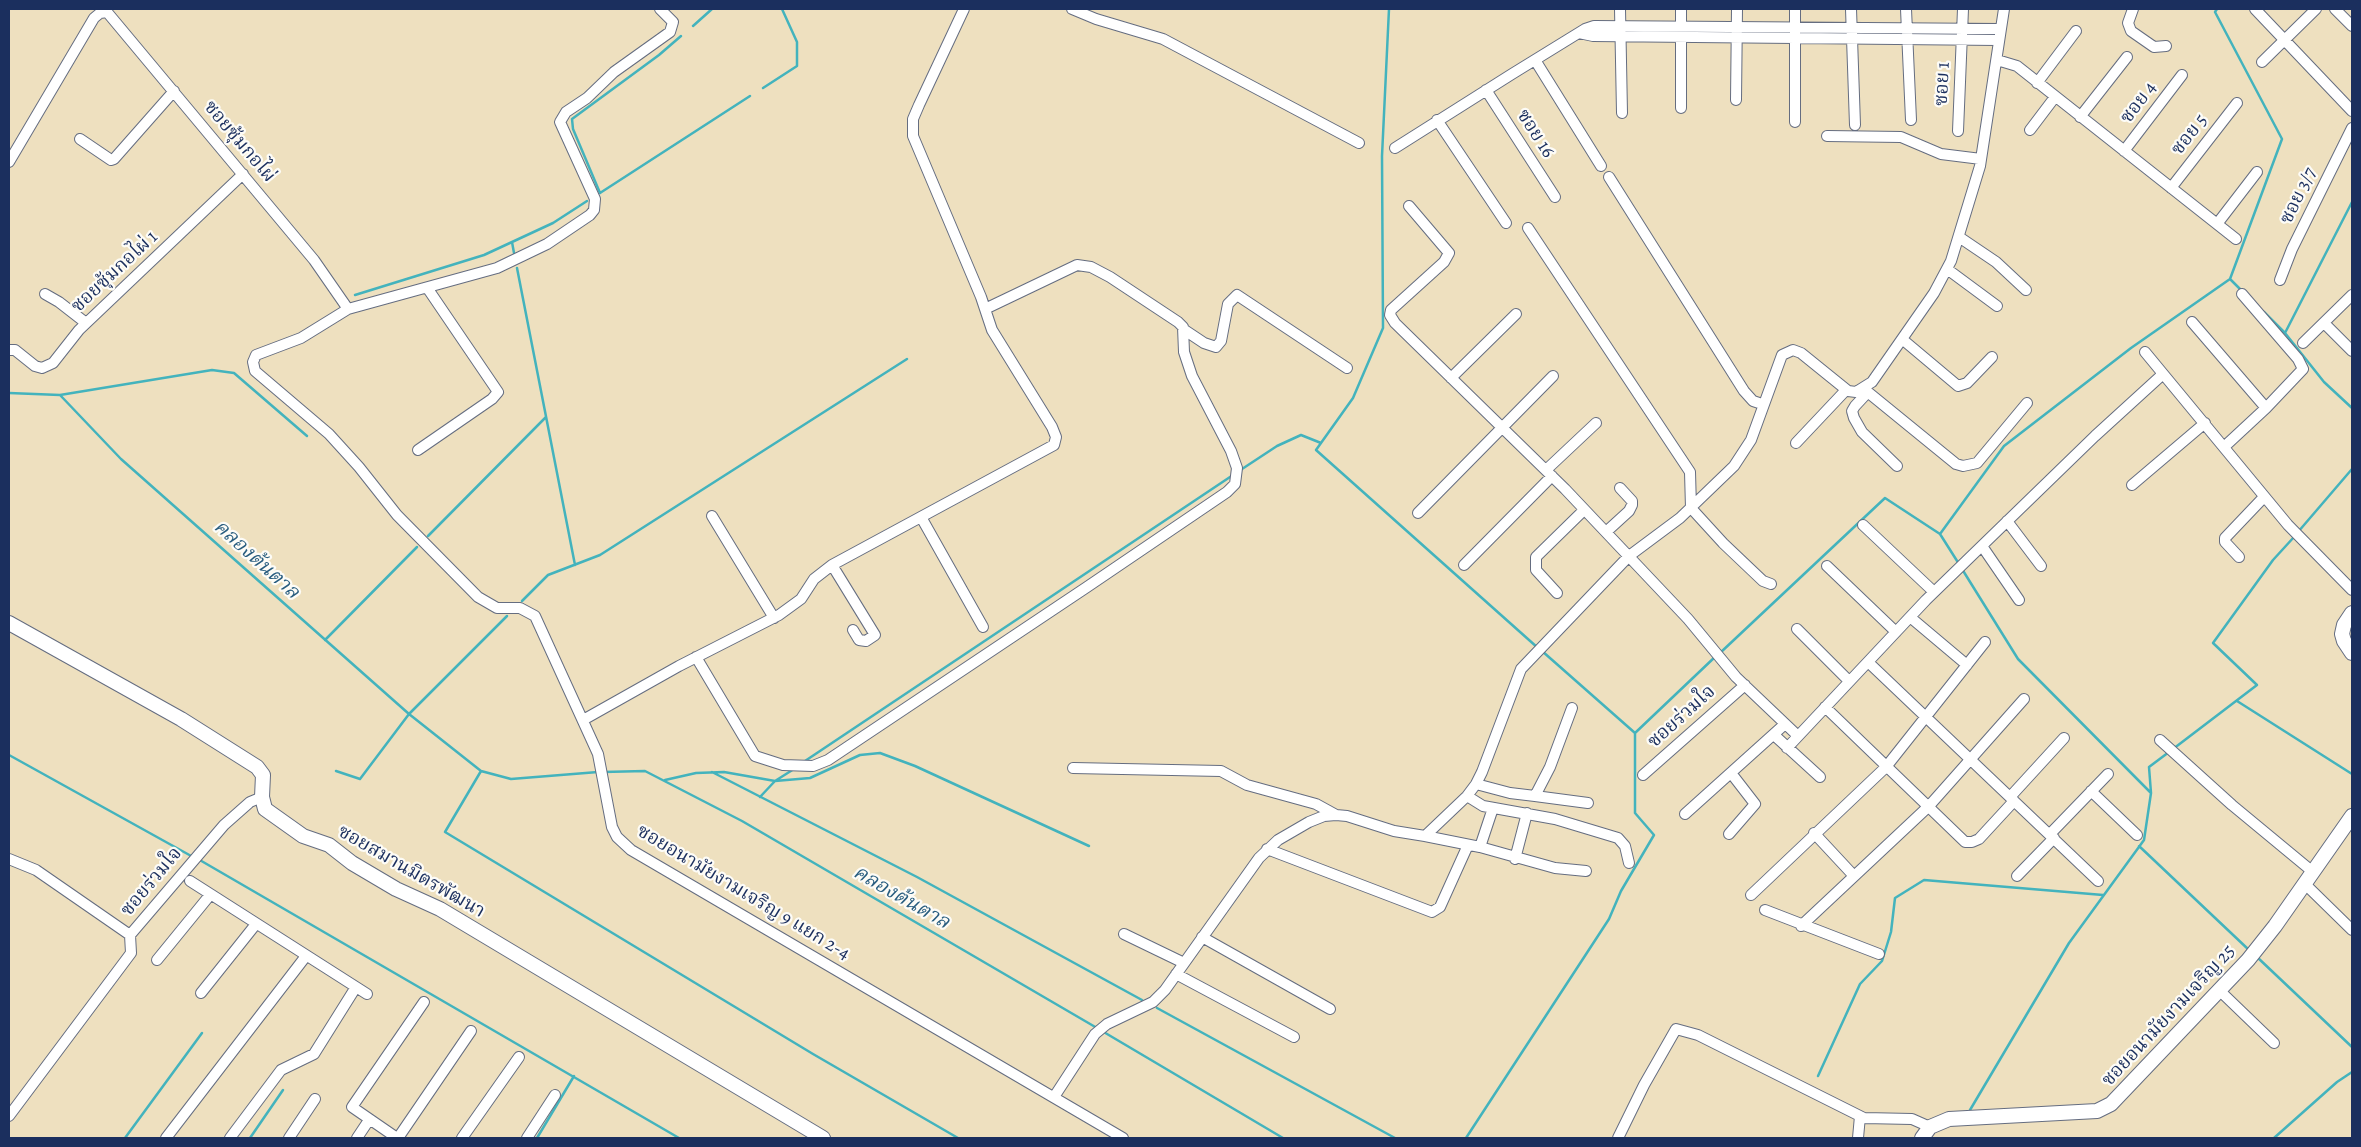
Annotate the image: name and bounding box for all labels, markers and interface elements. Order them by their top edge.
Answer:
street label: ซอย 1 [1930,61,1956,107]
street label: ซอย 4 [2116,78,2162,128]
street label: ซอยซุ้มกอไผ่ [198,97,280,187]
street label: ซอย 16 [1511,106,1559,162]
street label: ซอย 5 [2167,110,2213,160]
street label: ซอย 3/7 [2276,164,2322,228]
street label: ซอยซุ้มกอไผ่ 1 [67,226,163,318]
water label: คลองต้นตาล [208,515,304,605]
street label: ซอยร่วมใจ [1643,681,1721,753]
street label: ซอยอนามัยงามเจริญ 9 แยก 2-4 [632,820,854,966]
street label: ซอยสมานมิตรพัฒนา [333,821,489,923]
street label: ซอยร่วมใจ [117,843,187,921]
water label: คลองต้นตาล [849,861,953,935]
street label: ซอยอนามัยงามเจริญ 25 [2097,940,2241,1092]

